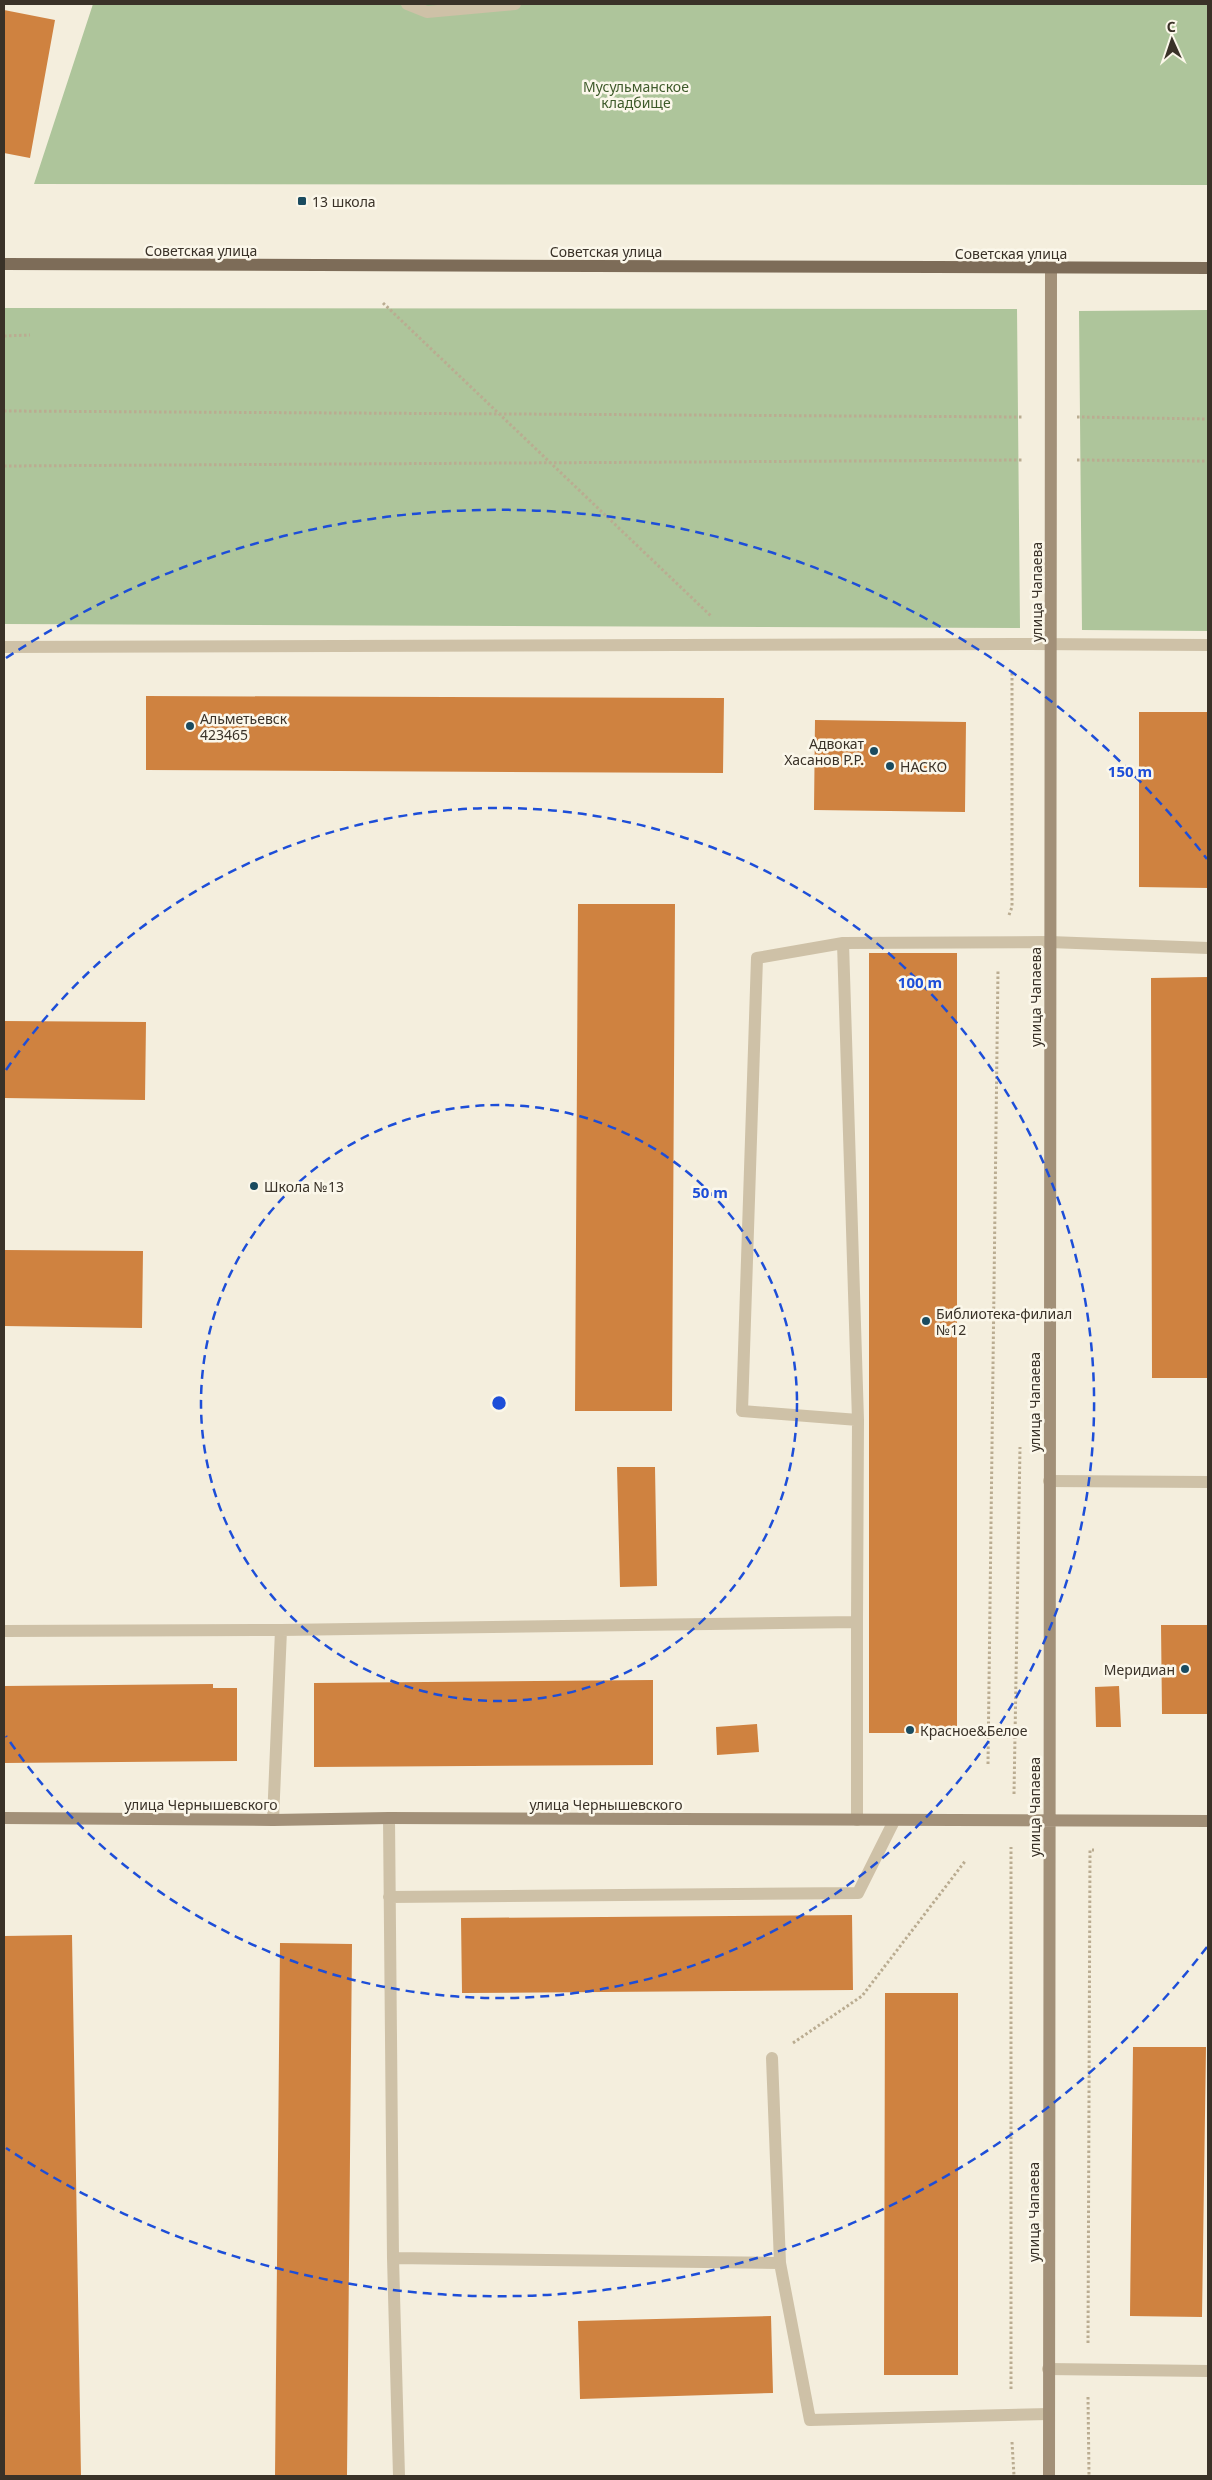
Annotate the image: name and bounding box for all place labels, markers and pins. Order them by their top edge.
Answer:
place label: 13 школа [312,192,376,211]
marker: 13 школа [296,195,308,207]
place label: Альметьевск 423465 [200,709,288,744]
marker: Альметьевск 423465 [184,720,196,732]
place label: Адвокат Хасанов Р.Р. [784,734,864,769]
marker: Адвокат Хасанов Р.Р. [868,745,880,757]
place label: НАСКО [900,757,947,776]
marker: НАСКО [884,760,896,772]
place label: Школа №13 [264,1177,344,1196]
marker: Школа №13 [248,1180,260,1192]
place label: Библиотека-филиал №12 [936,1304,1072,1339]
marker: Библиотека-филиал №12 [920,1315,932,1327]
centre of rings [490,1394,508,1412]
place label: Меридиан [1104,1660,1175,1679]
marker: Меридиан [1179,1663,1191,1675]
place label: Красное&Белое [920,1721,1028,1740]
marker: Красное&Белое [904,1724,916,1736]

